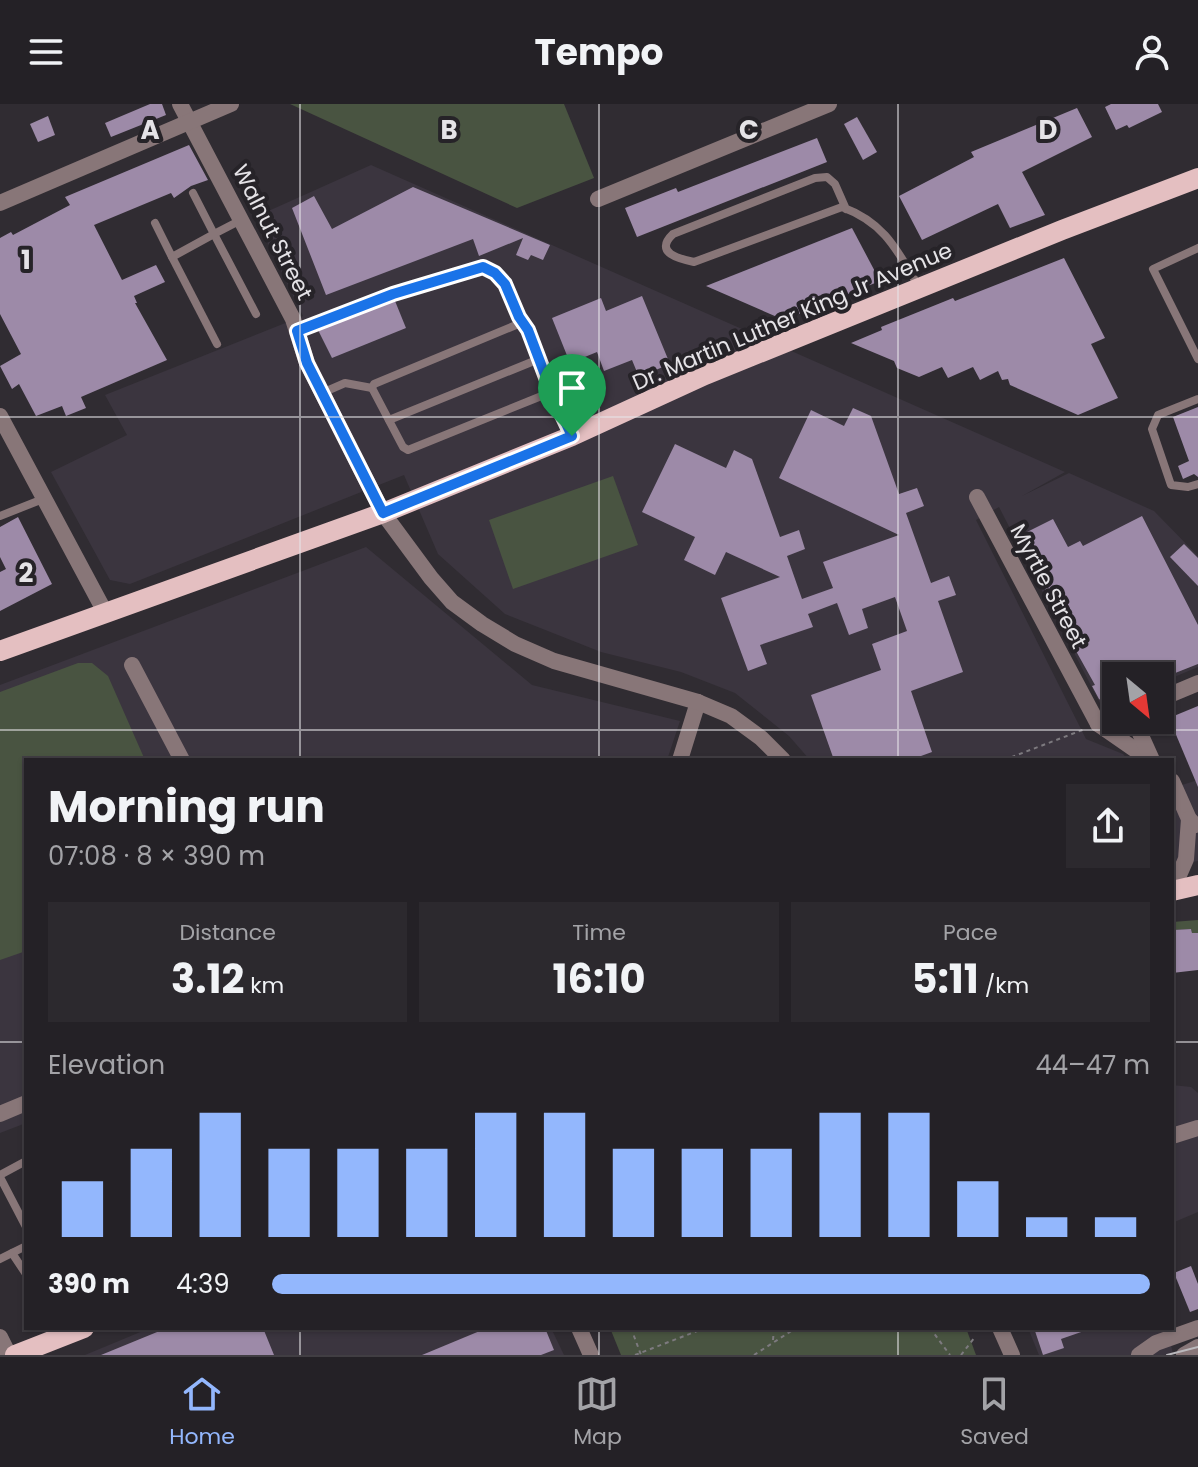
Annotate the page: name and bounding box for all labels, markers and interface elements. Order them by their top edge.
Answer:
text: Tempo [535,27,663,78]
icon: menu [24,30,68,74]
icon: person [1130,30,1174,74]
text: A [140,112,160,148]
text: B [440,112,458,148]
text: C [739,112,759,148]
text: D [1039,112,1058,148]
street label: Walnut Street [225,159,320,305]
street label: Dr. Martin Luther King Jr Avenue [627,235,957,398]
text: 1 [21,242,31,278]
pin [538,354,606,436]
icon: arrive [550,366,594,410]
street label: Myrtle Street [1003,519,1094,654]
text: 2 [19,555,34,591]
north arrow [1102,662,1174,734]
map controls [1102,662,1174,734]
text: Morning run [48,776,325,837]
button: share [1066,784,1150,868]
text: 07:08 · 8 × 390 m [48,838,265,874]
text: Distance [179,917,276,948]
text: Time [572,917,626,948]
text: Pace [943,917,998,948]
text: 3.12 [171,951,244,1007]
text: 16:10 [552,951,645,1007]
text: 5:11 [911,951,979,1007]
text: km [244,970,284,1001]
text: /km [979,970,1029,1001]
text: Elevation [48,1047,165,1083]
text: 44–47 m [1035,1047,1150,1083]
text: 390 m [48,1266,130,1302]
text: 4:39 [176,1266,230,1302]
tab: Home [169,1372,235,1453]
tab: Map [573,1372,622,1453]
tab: Saved [960,1372,1029,1453]

